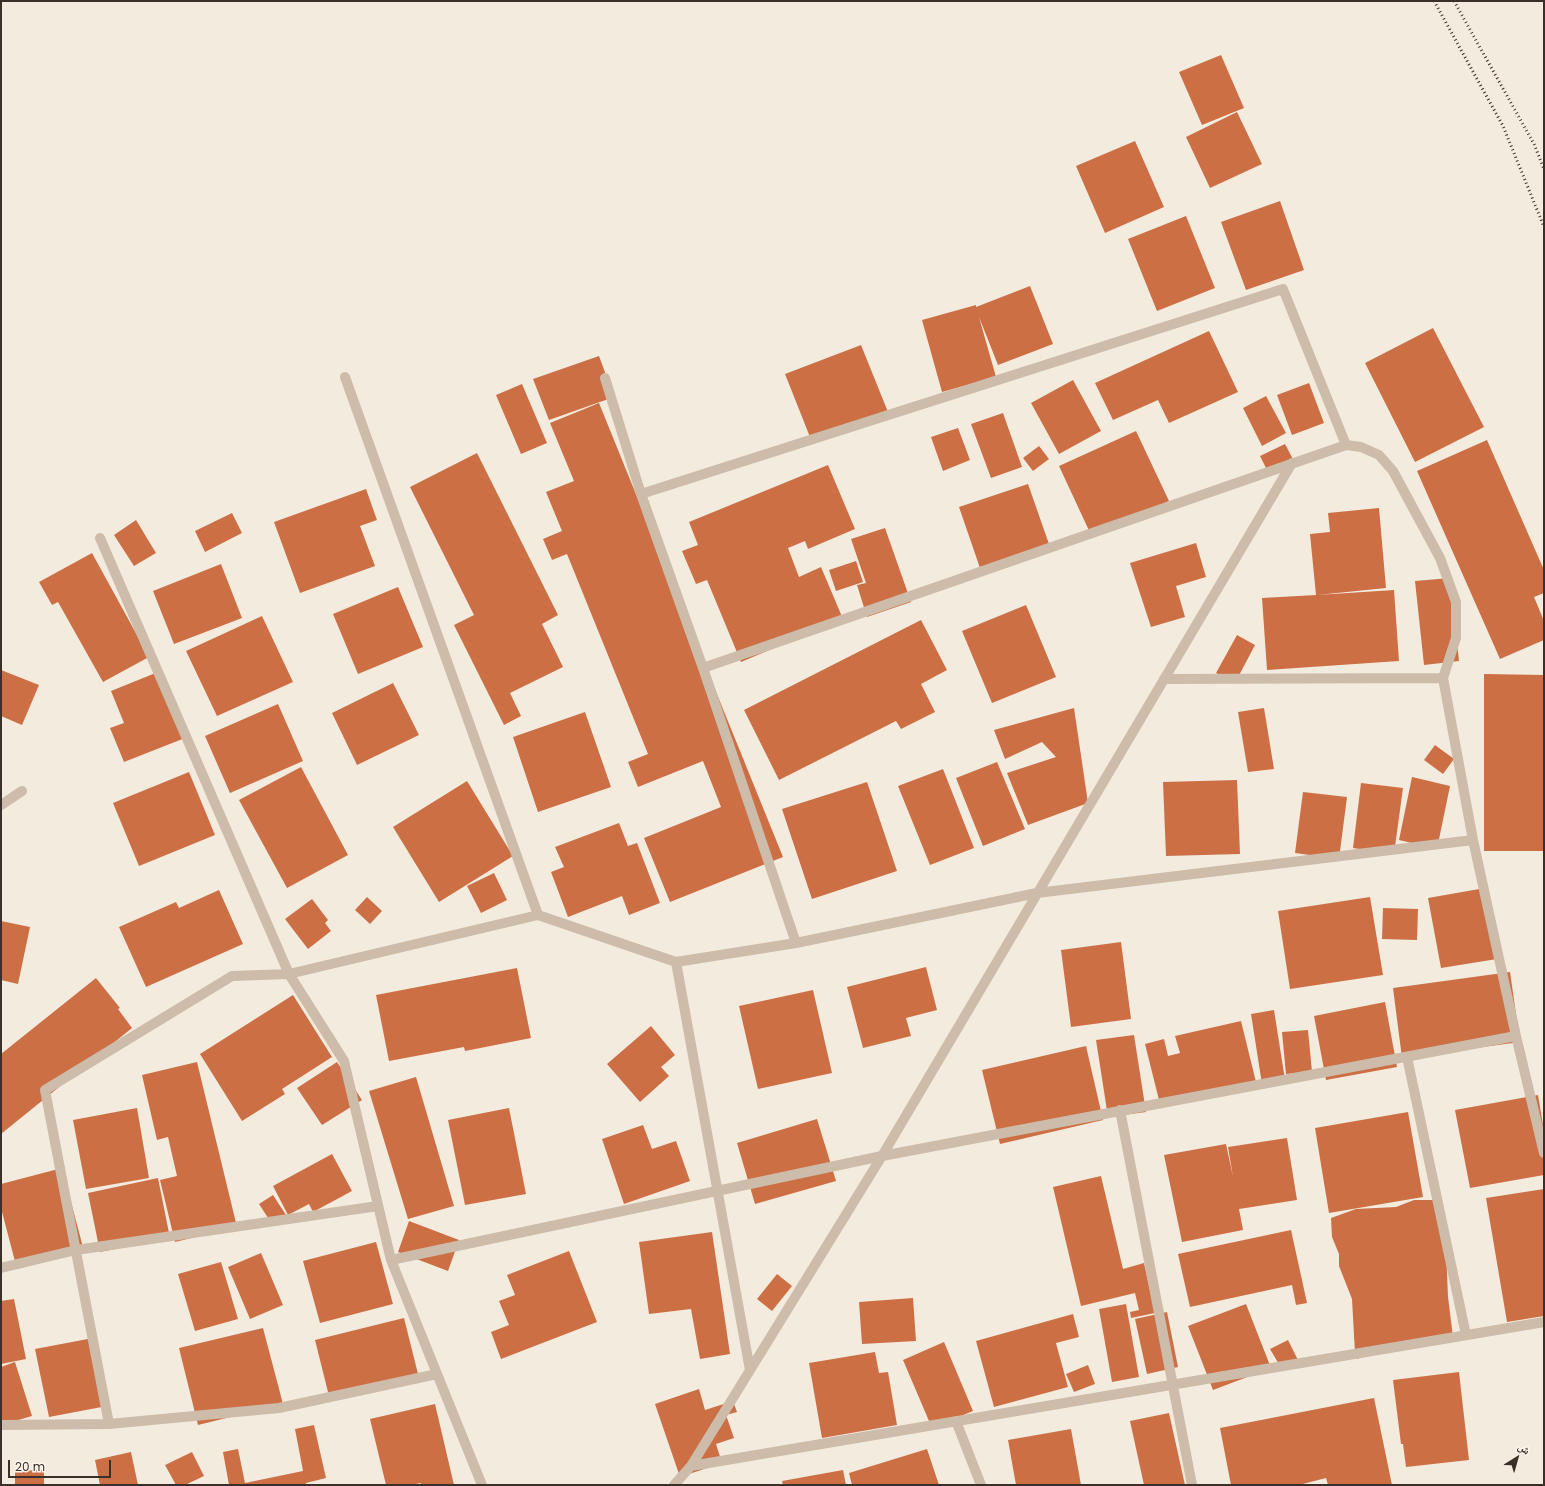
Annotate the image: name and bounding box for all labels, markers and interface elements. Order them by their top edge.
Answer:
north arrow [1497,1438,1537,1478]
text: ش [1515,1439,1534,1458]
scale bar [10,1452,113,1478]
text: 20 m [15,1458,45,1475]

